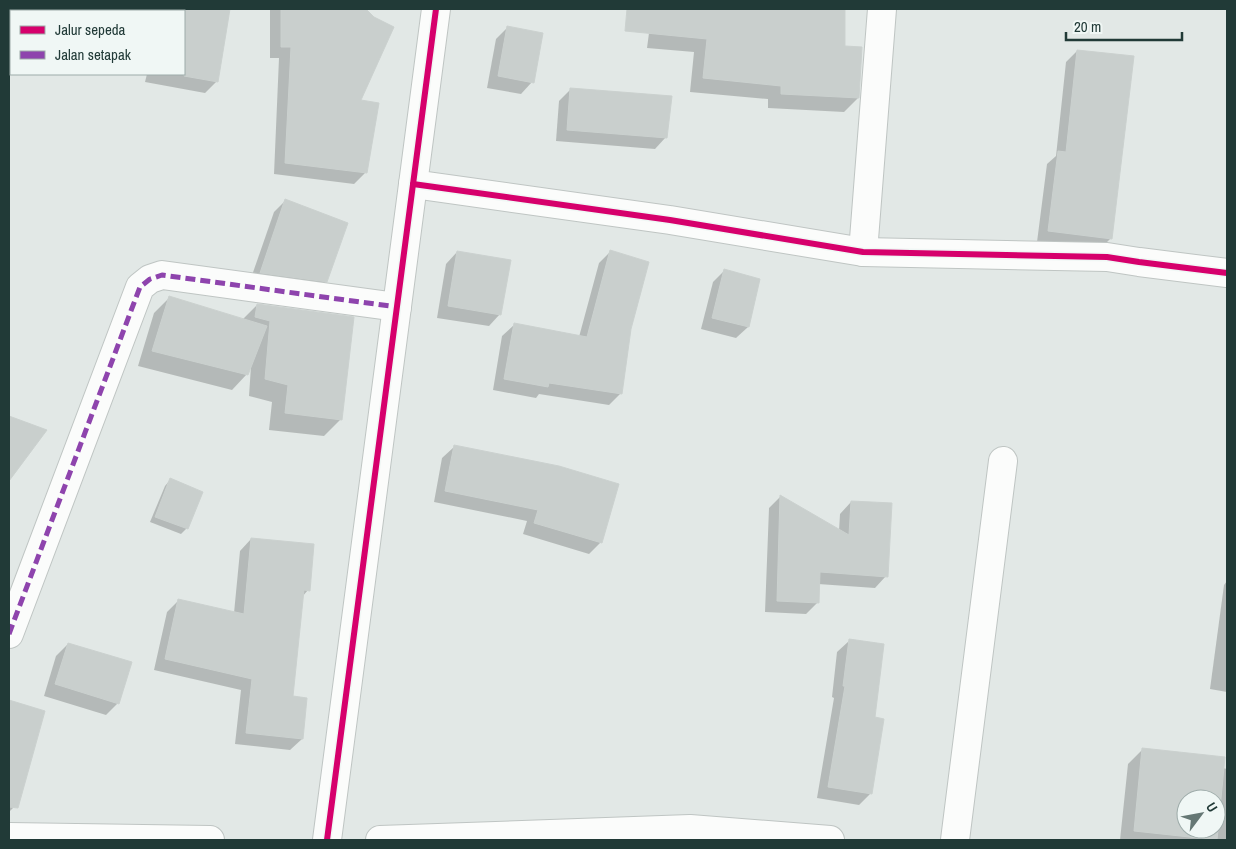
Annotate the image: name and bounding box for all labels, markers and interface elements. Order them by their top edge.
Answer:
legend [10,10,185,75]
scale bar [1066,10,1182,42]
text: 20 m [1074,16,1101,37]
text: Jalur sepeda [55,19,126,40]
text: Jalan setapak [55,44,132,65]
north arrow [1176,789,1226,839]
text: U [1202,799,1222,815]

